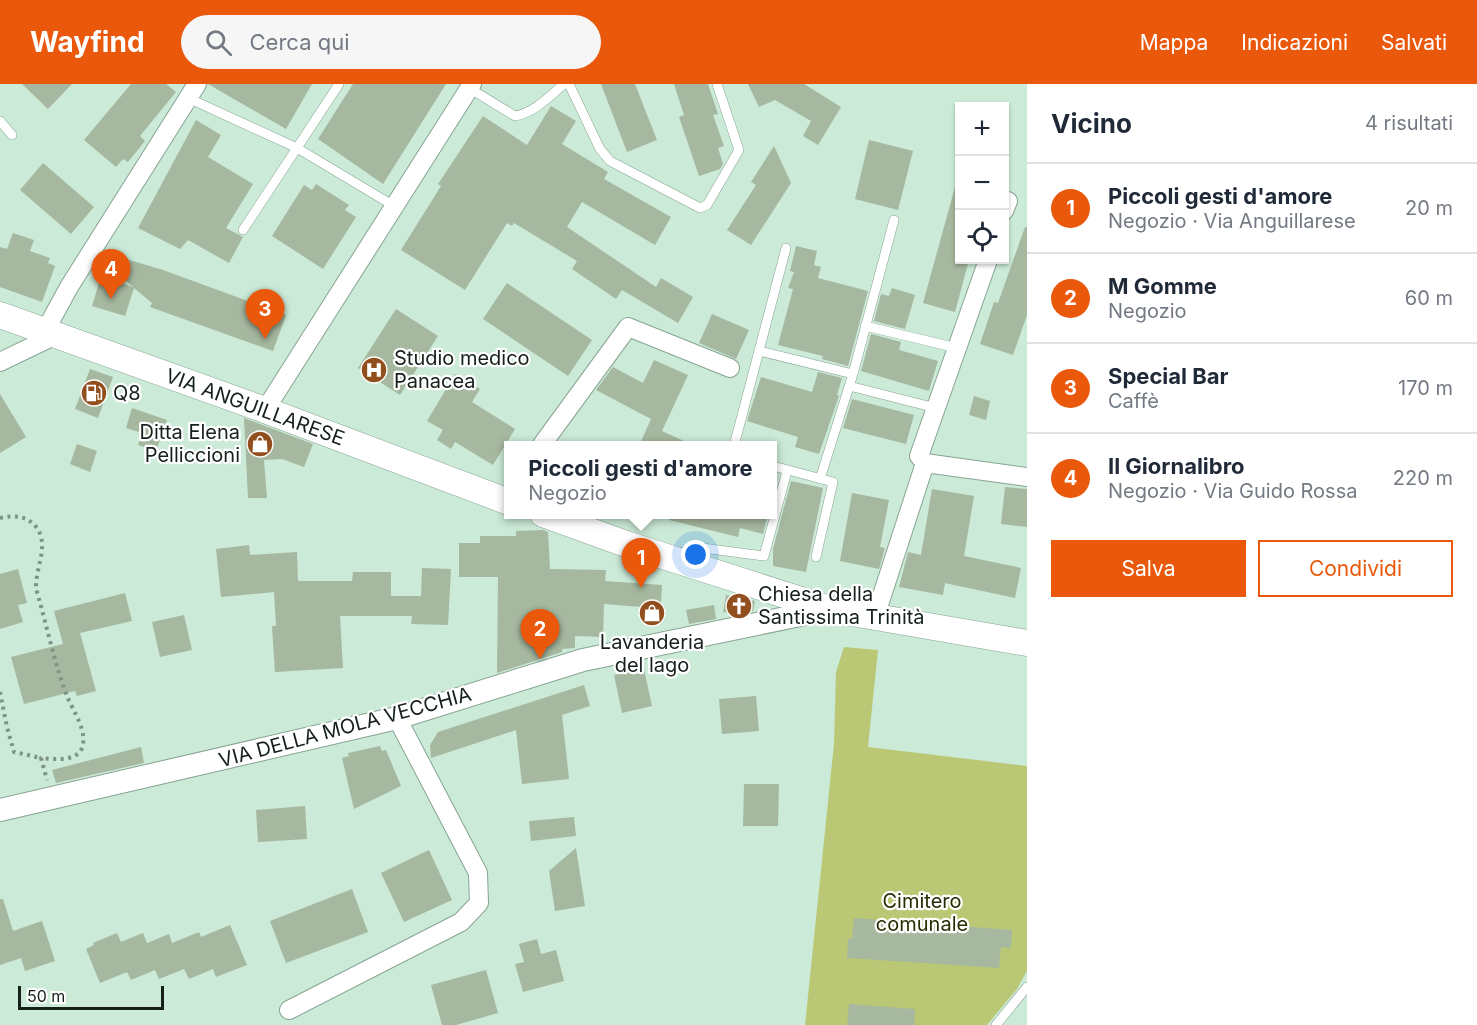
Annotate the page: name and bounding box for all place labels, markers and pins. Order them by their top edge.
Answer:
pin: 4 [92,250,130,299]
pin: 3 [246,290,284,339]
place label: Studio medico Panacea [394,346,530,393]
hospital icon: Studio medico Panacea [359,355,389,385]
fuel station icon: Q8 [79,378,109,408]
place label: Q8 [113,381,141,405]
place label: Ditta Elena Pelliccioni [140,420,240,467]
shop icon: Ditta Elena Pelliccioni [245,429,275,459]
pin: 1 [622,538,660,588]
place label: Chiesa della Santissima Trinità [758,582,925,629]
church icon: Chiesa della Santissima Trinità [724,591,754,621]
shop icon: Lavanderia del lago [637,598,667,628]
pin: 2 [520,610,560,659]
place label: Lavanderia del lago [600,630,704,677]

